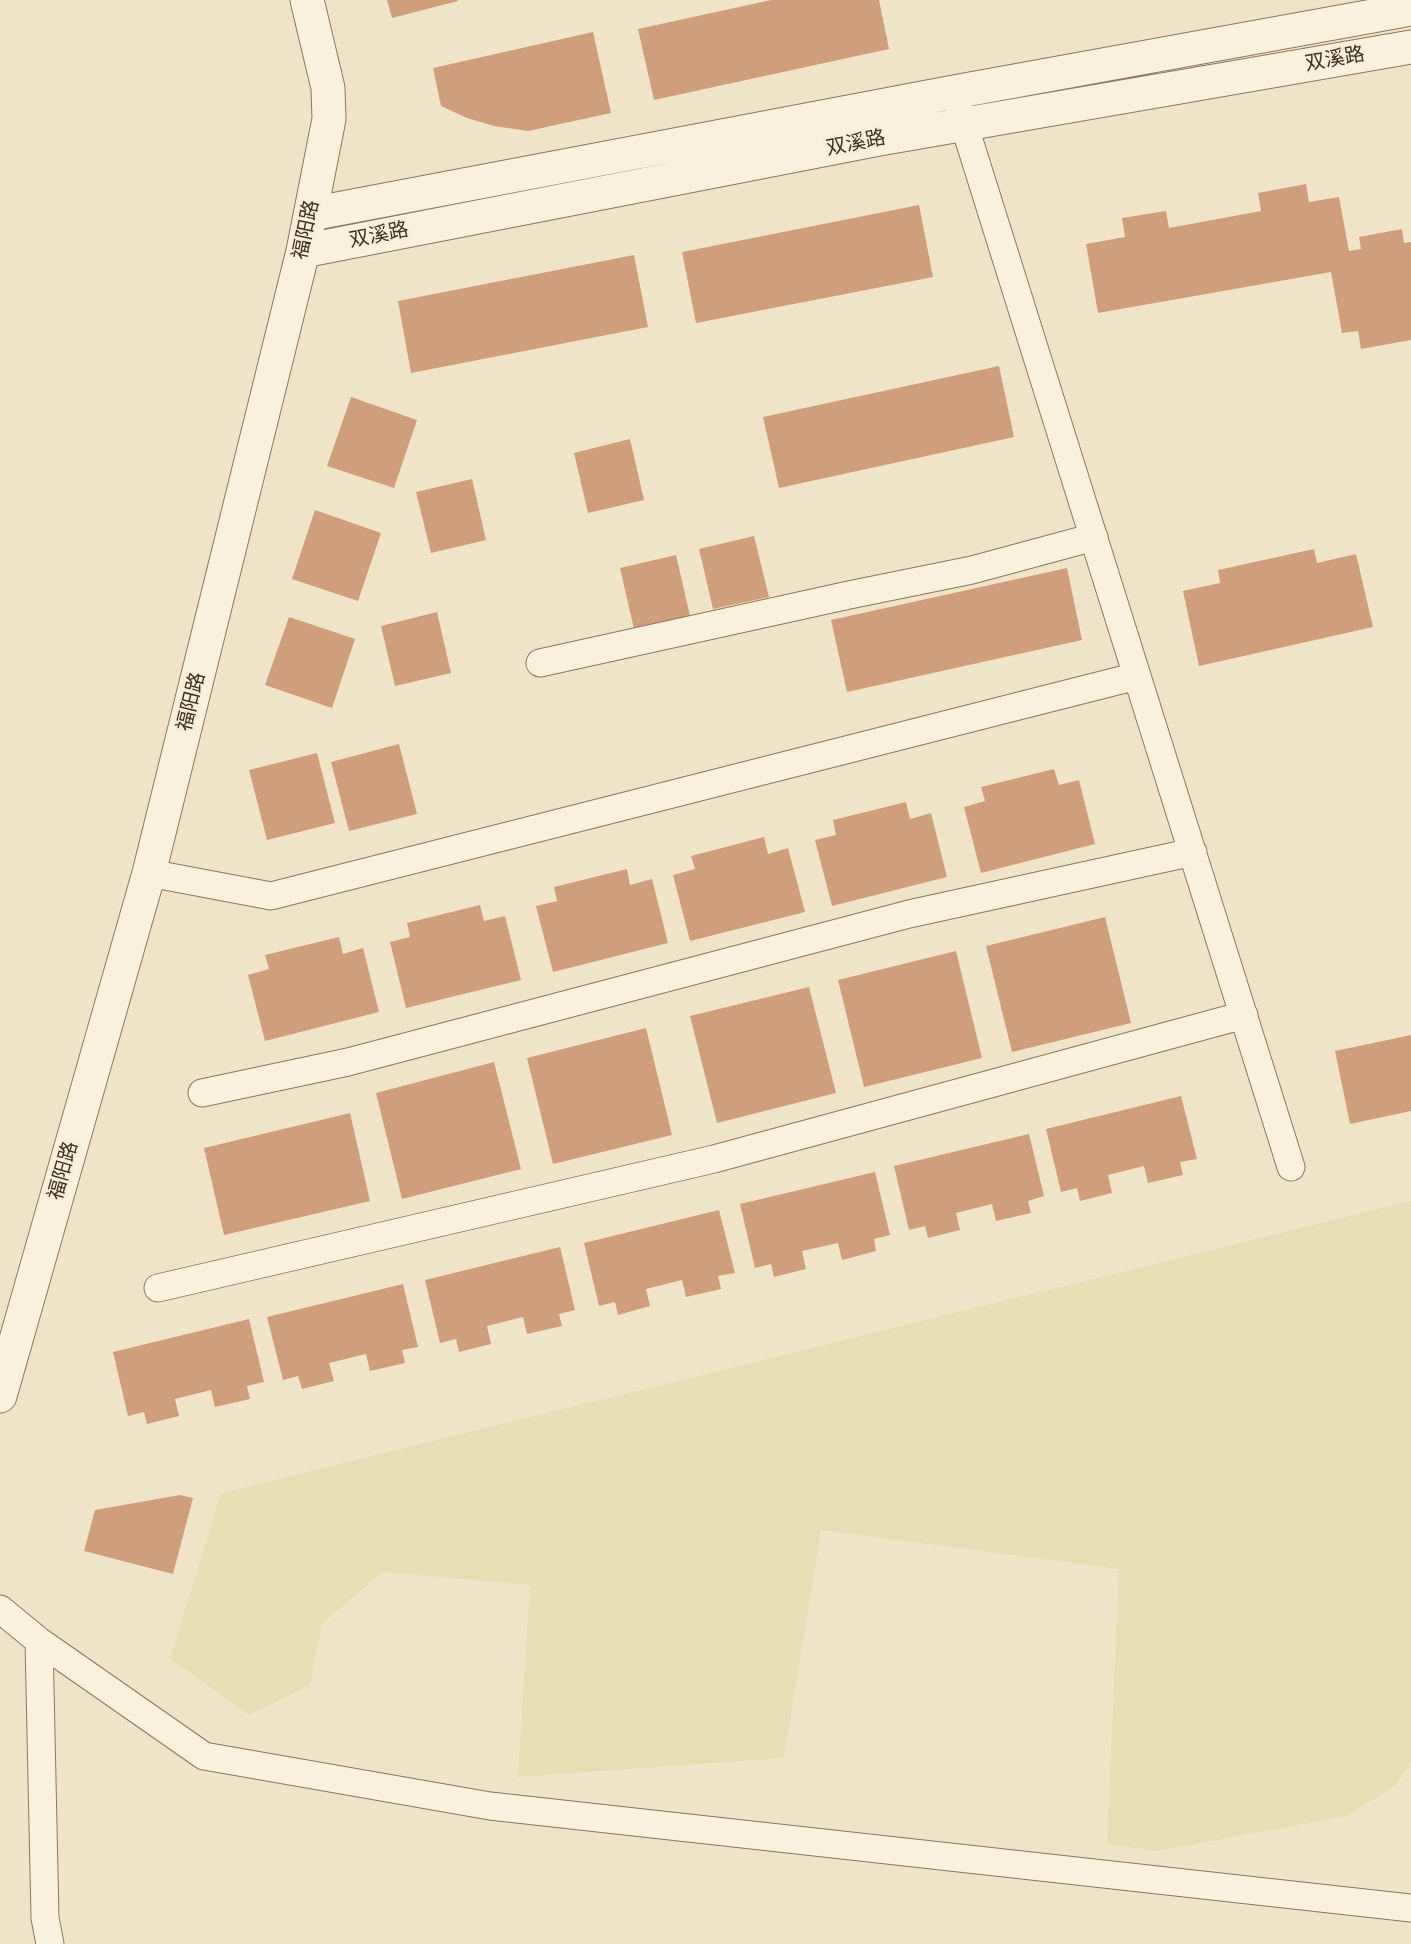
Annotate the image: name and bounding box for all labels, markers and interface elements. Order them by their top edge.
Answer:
street label: 双溪路 [1303,43,1367,77]
street label: 双溪路 [824,126,888,162]
street label: 福阳路 [289,198,325,262]
street label: 双溪路 [347,218,411,254]
street label: 福阳路 [173,670,211,734]
street label: 福阳路 [44,1139,84,1203]

